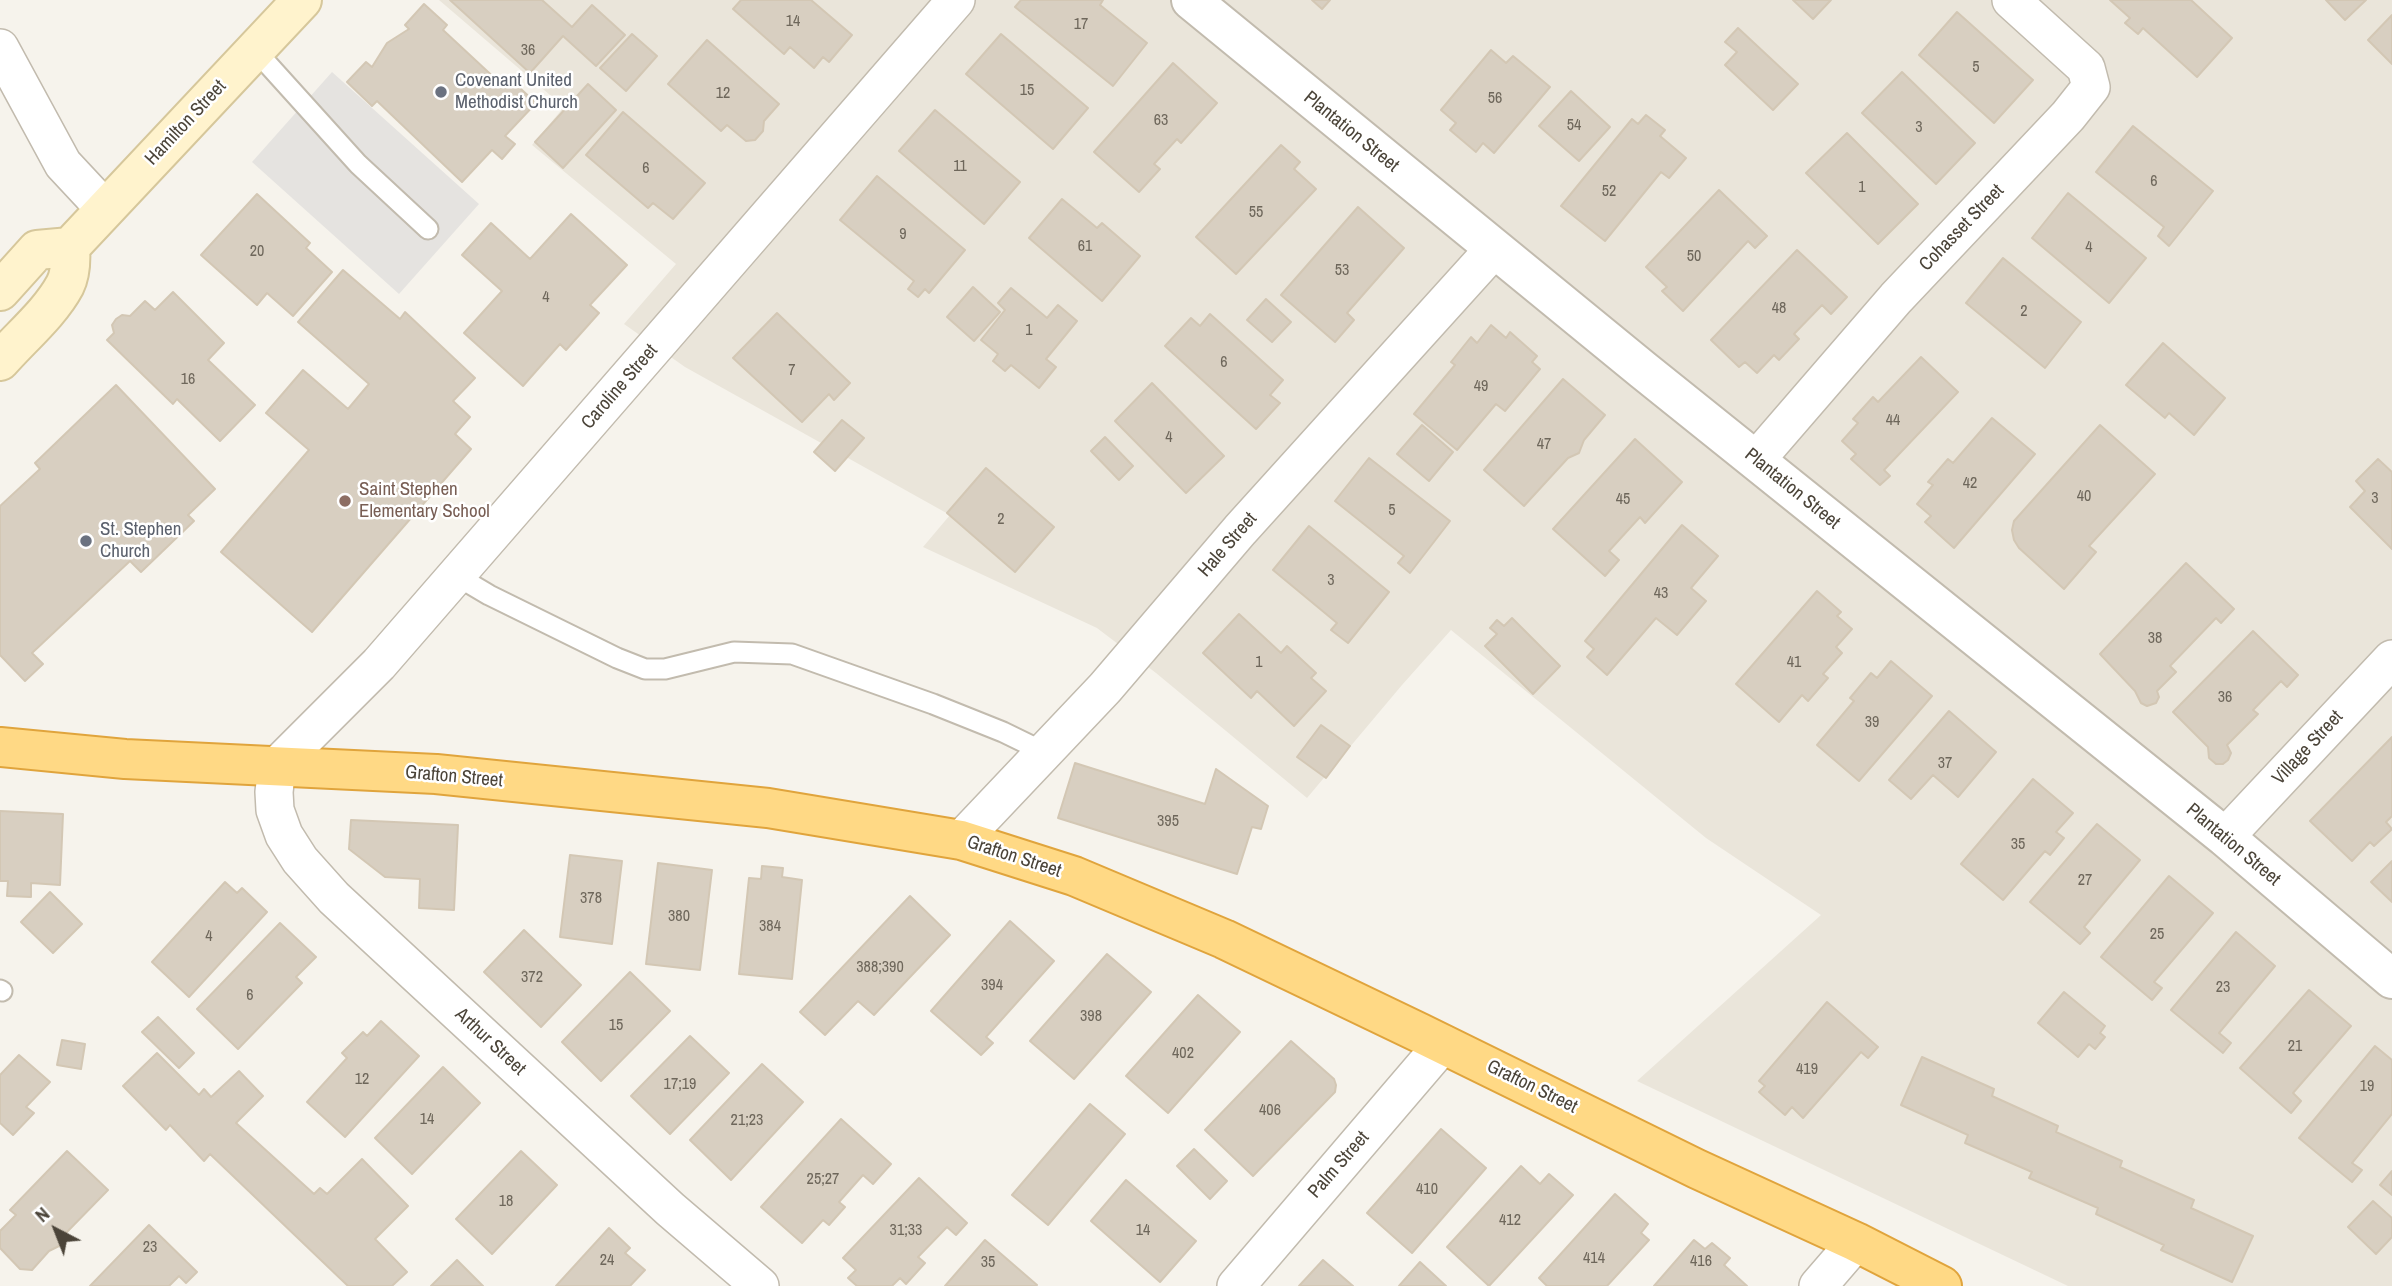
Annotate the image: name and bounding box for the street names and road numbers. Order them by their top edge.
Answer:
street label: Hamilton Street [141,76,231,170]
street label: Plantation Street [1299,87,1403,177]
street label: Cohasset Street [1915,180,2009,276]
street label: Caroline Street [577,340,663,434]
street label: Plantation Street [1740,444,1844,534]
street label: Hale Street [1194,508,1262,582]
street label: Village Street [2268,706,2348,790]
street label: Grafton Street [404,761,504,793]
street label: Plantation Street [2181,799,2285,891]
street label: Grafton Street [964,831,1064,883]
street label: Arthur Street [450,1004,530,1080]
street label: Grafton Street [1483,1055,1581,1119]
street label: Palm Street [1304,1127,1374,1203]

